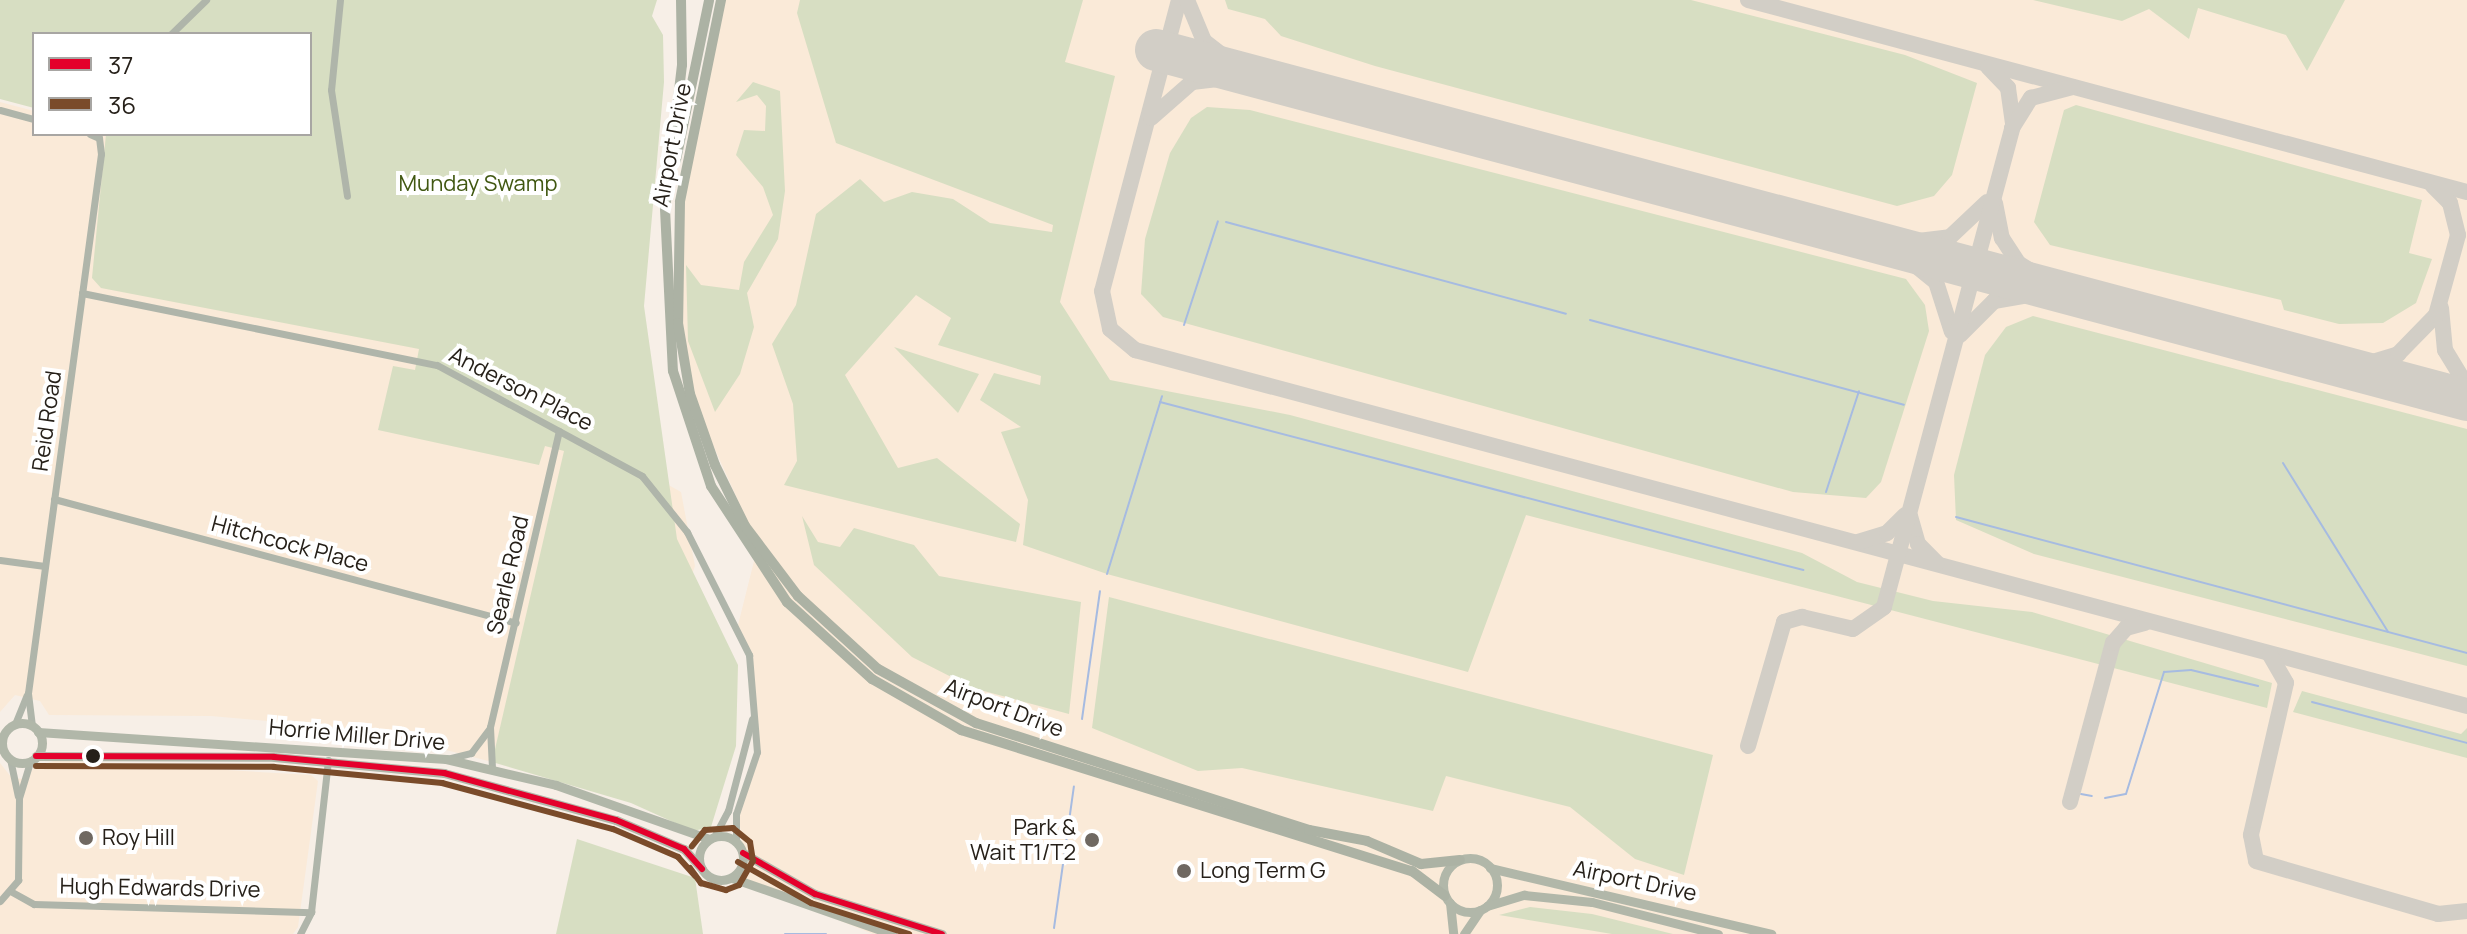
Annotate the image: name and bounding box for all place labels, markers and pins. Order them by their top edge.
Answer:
unlabelled marker [85,748,101,764]
place label: Park & Wait T1/T2 [970,814,1076,866]
place label: Roy Hill [102,825,175,851]
marker: Roy Hill [77,829,95,847]
marker: Park & Wait T1/T2 [1083,831,1101,849]
place label: Long Term G [1200,858,1325,884]
marker: Long Term G [1175,862,1193,880]

